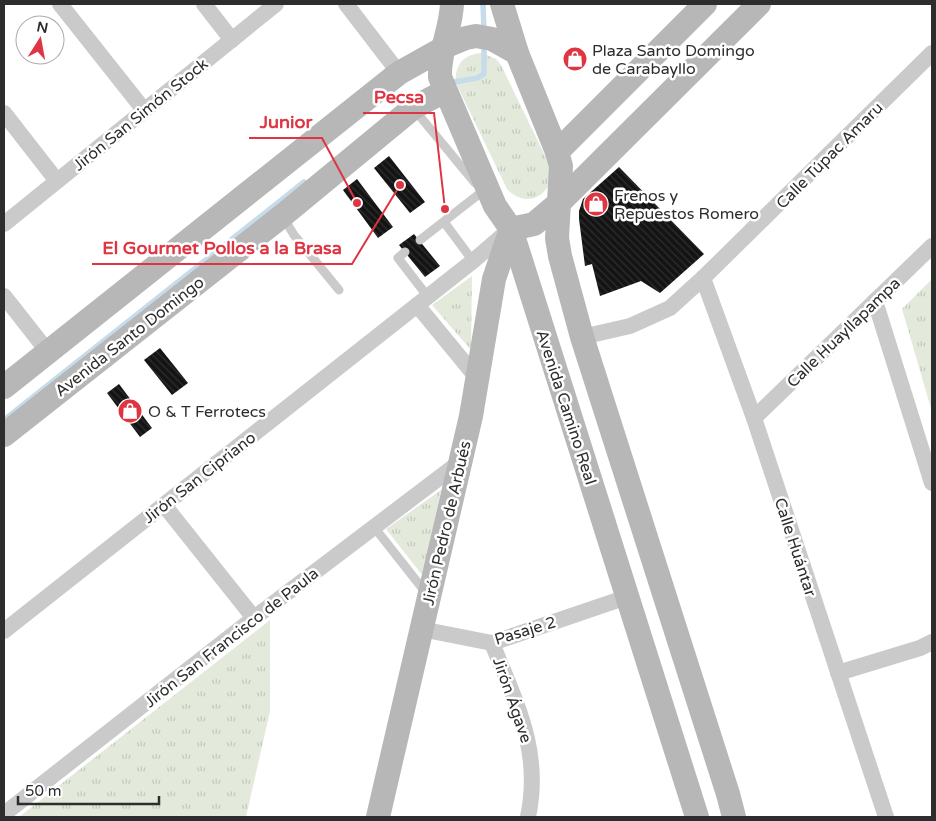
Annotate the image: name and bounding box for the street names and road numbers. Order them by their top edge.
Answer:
street label: Jirón San Simón Stock [69,54,212,175]
street label: Calle Túpac Amaru [772,98,887,213]
street label: Avenida Santo Domingo [51,272,208,401]
street label: Calle Huayllapampa [783,273,905,392]
street label: Avenida Camino Real [532,327,601,487]
street label: Jirón San Cipriano [139,428,260,528]
street label: Jirón Pedro de Arbués [418,439,476,607]
street label: Calle Huántar [770,495,821,600]
street label: Jirón San Francisco de Paula [140,564,323,712]
street label: Pasaje 2 [492,612,559,650]
street label: Jirón Ágave [488,655,536,746]

